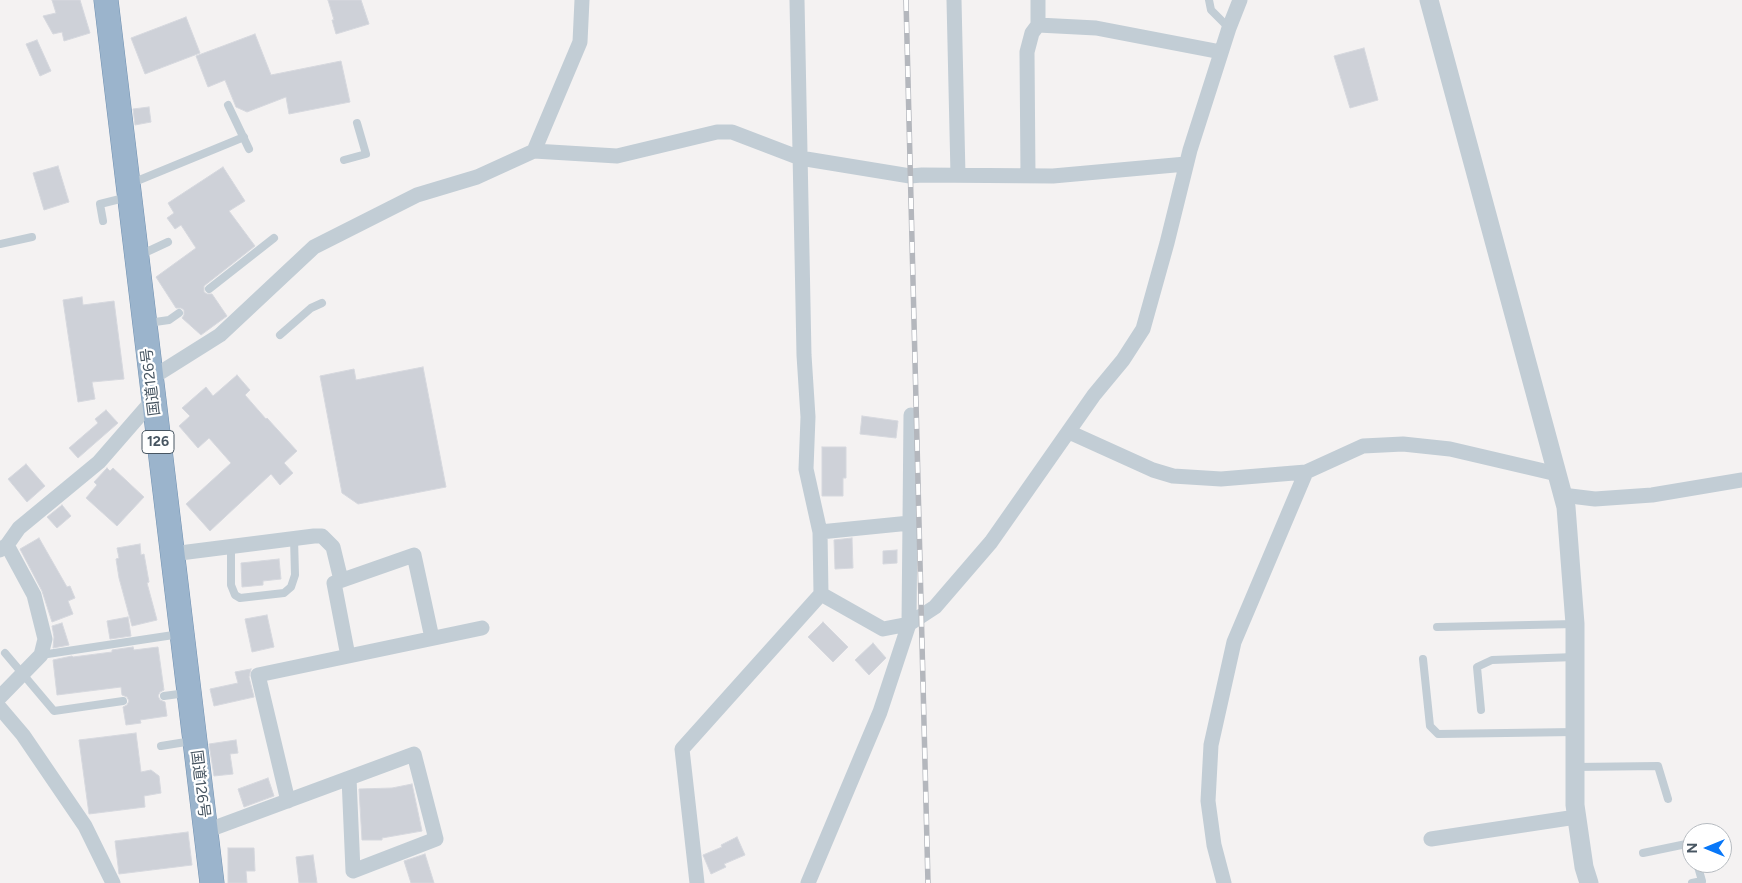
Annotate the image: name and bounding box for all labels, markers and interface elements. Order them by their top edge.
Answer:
street label: 国道126号 [138,347,164,417]
road number: 126 [142,431,174,454]
street label: 国道126号 [187,749,213,819]
north arrow [1682,823,1732,873]
text: N [1684,843,1701,853]

